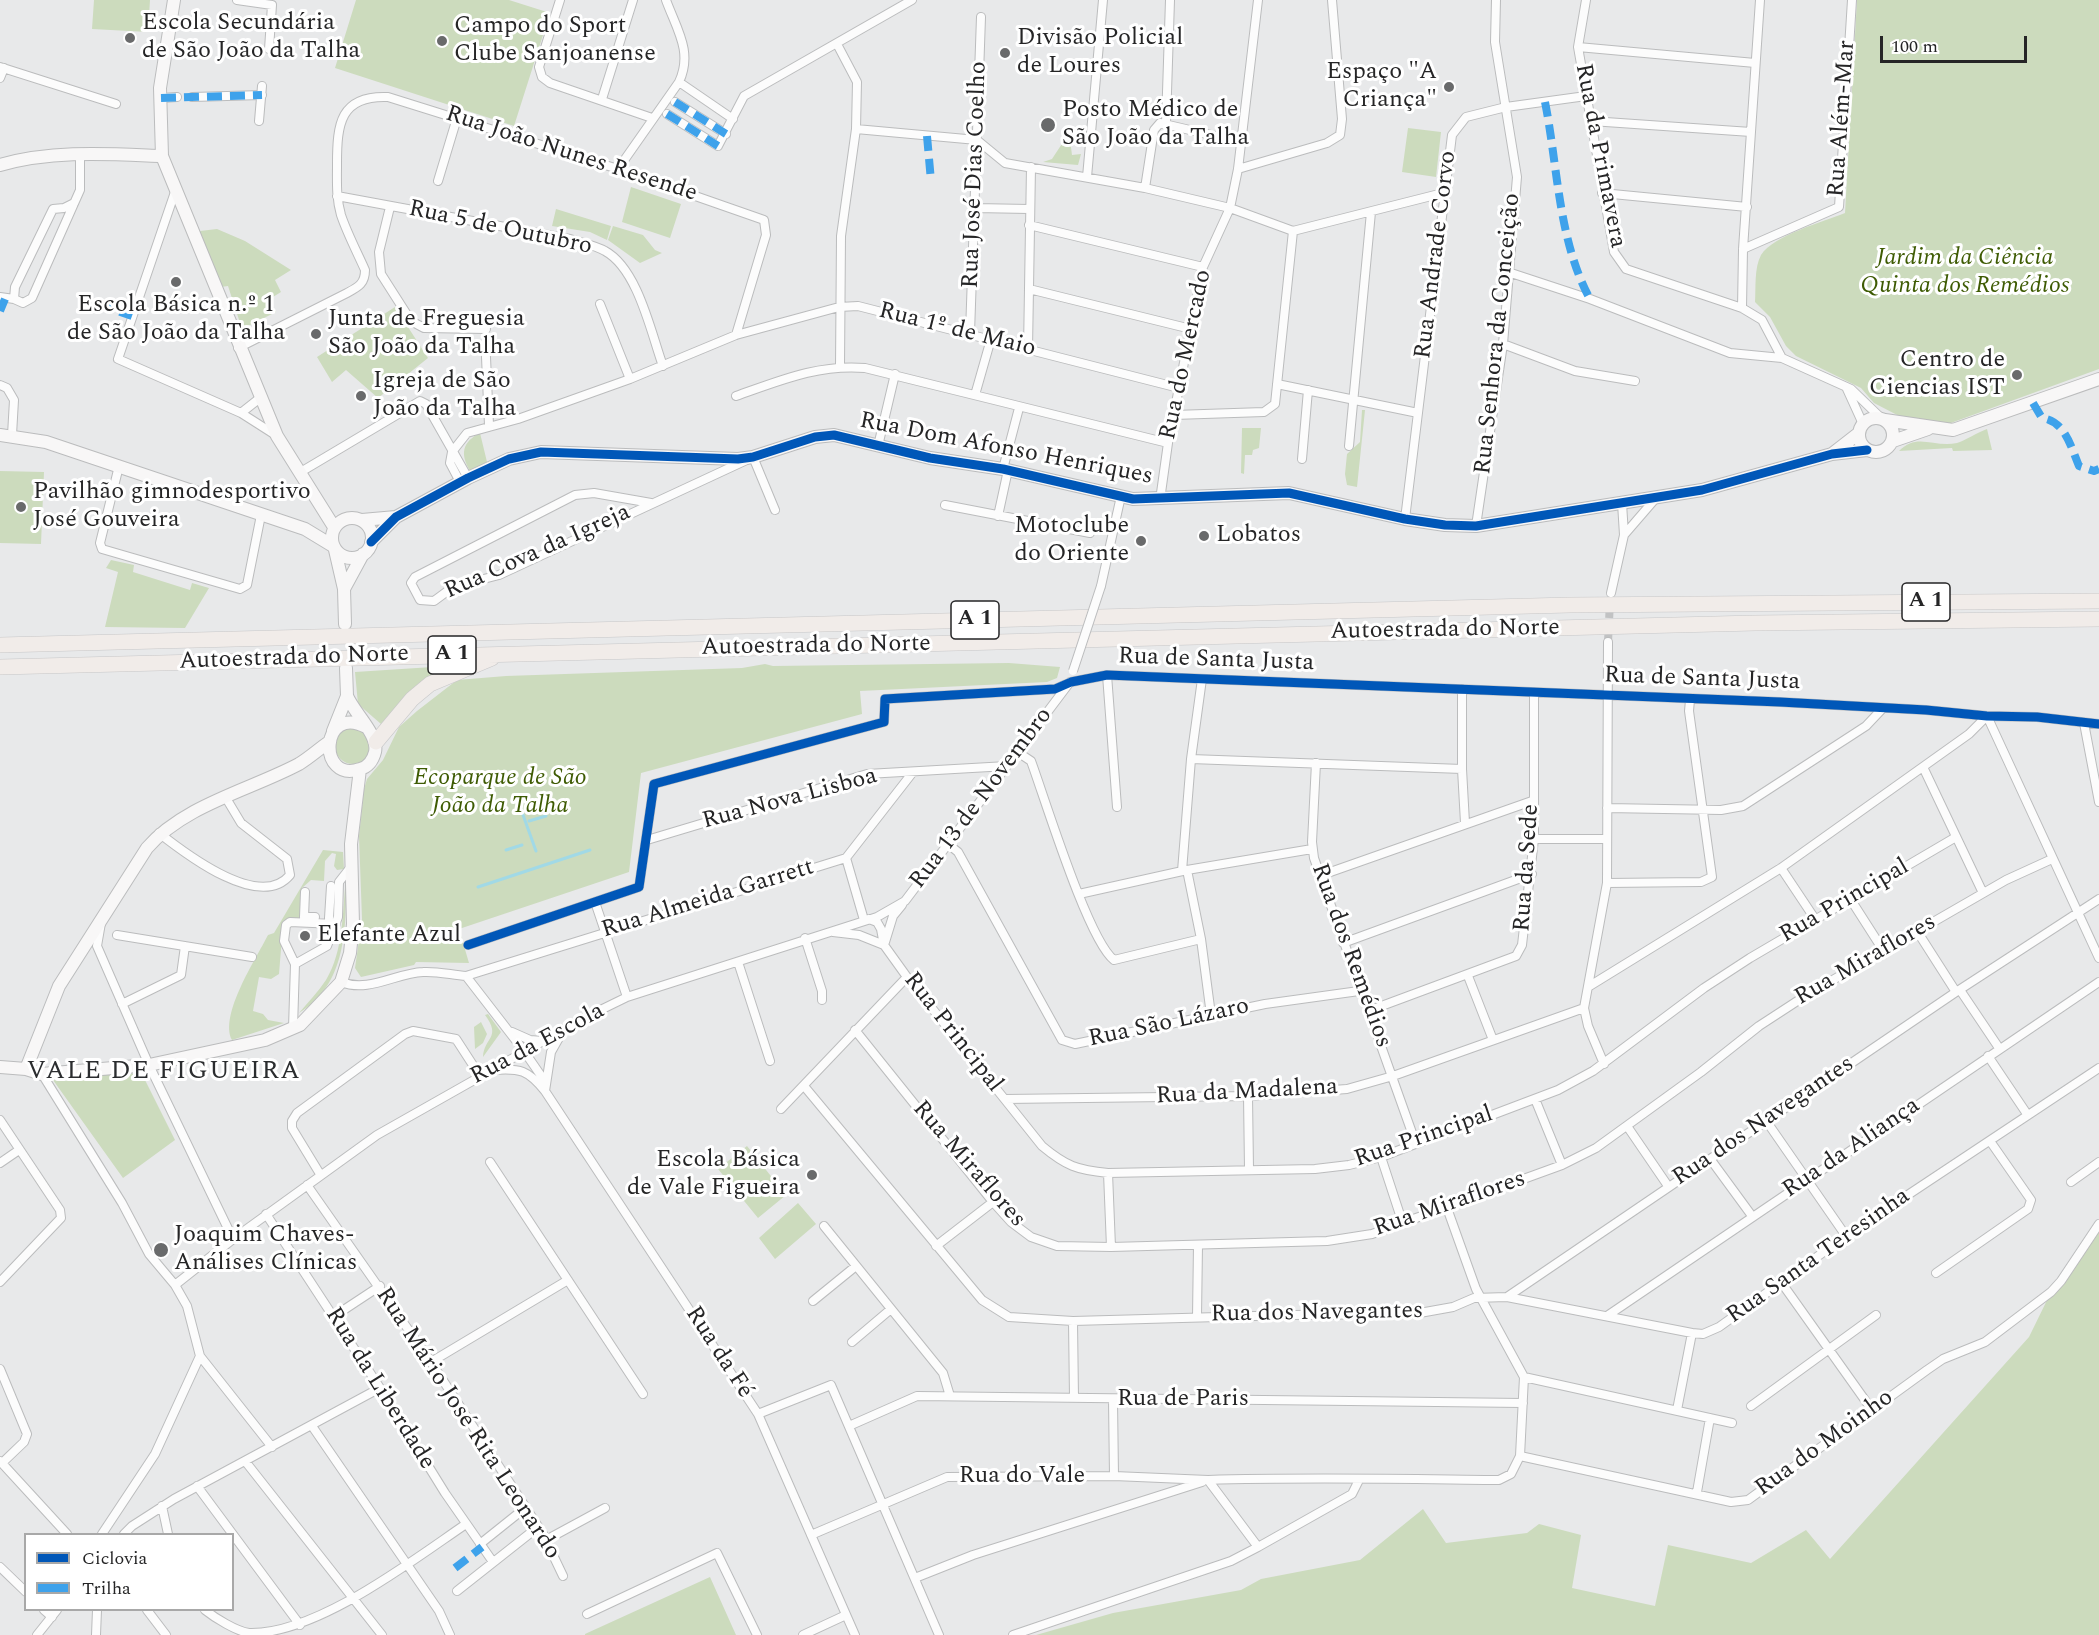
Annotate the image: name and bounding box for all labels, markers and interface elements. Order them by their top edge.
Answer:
place label: Escola Secundária de São João da Talha [142,10,360,66]
place label: Campo do Sport Clube Sanjoanense [454,13,656,69]
scale bar [1883,24,2030,62]
place label: Divisão Policial de Loures [1017,25,1183,81]
marker: Escola Secundária de São João da Talha [123,31,137,45]
text: 100 m [1891,33,1938,60]
marker: Campo do Sport Clube Sanjoanense [435,34,449,48]
street label: Rua Além-Mar [1823,39,1863,199]
marker: Divisão Policial de Loures [998,46,1012,60]
place label: Espaço "A Criança" [1326,59,1437,115]
street label: Rua José Dias Coelho [958,61,994,289]
street label: Rua da Primavera [1567,61,1631,251]
marker: Espaço "A Criança" [1442,80,1456,94]
place label: Posto Médico de São João da Talha [1062,97,1249,153]
street label: Rua João Nunes Resende [442,101,700,209]
marker: Posto Médico de São João da Talha [1039,116,1057,134]
street label: Rua Andrade Corvo [1410,149,1464,361]
street label: Rua Senhora da Conceição [1470,192,1528,476]
street label: Rua 5 de Outubro [406,195,594,263]
park label: Jardim da Ciência Quinta dos Remédios [1861,245,2069,301]
street label: Rua do Mercado [1155,267,1219,443]
marker: Escola Básica n.º 1 de São João da Talha [169,275,183,289]
place label: Escola Básica n.º 1 de São João da Talha [67,292,285,348]
street label: Rua 1º de Maio [875,298,1039,364]
place label: Junta de Freguesia São João da Talha [328,306,525,362]
marker: Junta de Freguesia São João da Talha [309,327,323,341]
place label: Centro de Ciencias IST [1869,347,2005,403]
place label: Igreja de São João da Talha [373,368,516,424]
marker: Centro de Ciencias IST [2010,368,2024,382]
marker: Igreja de São João da Talha [354,389,368,403]
street label: Rua Dom Afonso Henriques [857,407,1155,493]
place label: Pavilhão gimnodesportivo José Gouveira [33,479,311,535]
street label: Rua Cova da Igreja [441,499,635,607]
marker: Pavilhão gimnodesportivo José Gouveira [14,500,28,514]
place label: Motoclube do Oriente [1014,513,1129,569]
place label: Lobatos [1216,522,1301,550]
marker: Lobatos [1197,529,1211,543]
marker: Motoclube do Oriente [1134,534,1148,548]
road number: A 1 [1902,583,1950,621]
road number: A 1 [951,601,999,639]
street label: Autoestrada do Norte [1330,615,1560,647]
street label: Autoestrada do Norte [701,631,931,663]
road number: A 1 [428,636,476,674]
street label: Autoestrada do Norte [179,641,409,677]
street label: Rua de Santa Justa [1117,643,1315,679]
street label: Rua de Santa Justa [1603,662,1801,698]
street label: Rua 13 de Novembro [904,703,1060,895]
street label: Rua Nova Lisboa [700,763,880,837]
park label: Ecoparque de São João da Talha [413,765,587,821]
street label: Rua da Sede [1509,803,1547,933]
street label: Rua Principal [1775,853,1915,951]
street label: Rua Almeida Garrett [598,854,818,946]
street label: Rua dos Remédios [1303,860,1397,1052]
street label: Rua Miraflores [1790,909,1942,1013]
place label: Elefante Azul [317,922,461,950]
marker: Elefante Azul [298,929,312,943]
street label: Rua Principal [896,967,1008,1099]
street label: Rua São Lázaro [1086,993,1252,1055]
street label: Rua da Escola [466,998,610,1092]
street label: Rua dos Navegantes [1668,1051,1860,1193]
district label: VALE DE FIGUEIRA [27,1057,301,1089]
street label: Rua da Madalena [1155,1074,1339,1112]
street label: Rua da Aliança [1778,1092,1926,1206]
street label: Rua Miraflores [905,1096,1031,1234]
street label: Rua Principal [1351,1101,1497,1175]
place label: Escola Básica de Vale Figueira [627,1147,800,1203]
street label: Rua Miraflores [1370,1166,1530,1244]
marker: Escola Básica de Vale Figueira [805,1168,819,1182]
street label: Rua Santa Teresinha [1722,1183,1916,1331]
place label: Joaquim Chaves- Análises Clínicas [174,1222,357,1278]
marker: Joaquim Chaves- Análises Clínicas [152,1241,170,1259]
street label: Rua Mário José Rita Leonardo [368,1283,566,1565]
street label: Rua dos Navegantes [1210,1298,1424,1330]
street label: Rua da Fé [678,1302,758,1404]
street label: Rua da Liberdade [318,1303,440,1475]
street label: Rua do Moinho [1750,1384,1900,1504]
street label: Rua de Paris [1117,1386,1249,1414]
street label: Rua do Vale [959,1463,1085,1491]
legend [24,1533,234,1611]
text: Ciclovia [82,1545,147,1572]
text: Trilha [82,1575,131,1602]

